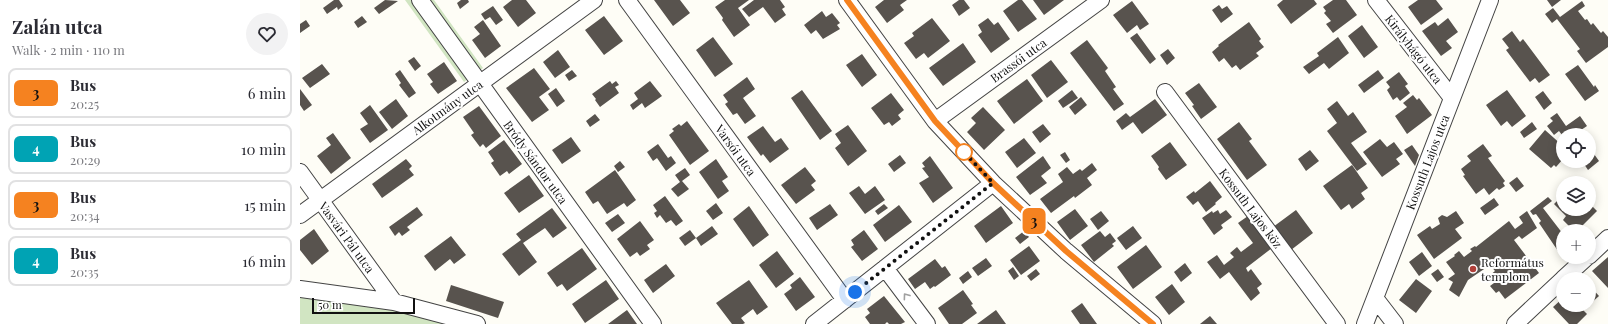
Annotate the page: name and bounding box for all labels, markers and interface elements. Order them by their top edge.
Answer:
street label: Királyhágó utca [1382,11,1446,87]
text: Zalán utca [12,13,103,39]
button: heart [246,13,288,55]
street label: Brassói utca [987,34,1049,86]
text: Walk · 2 min · 110 m [12,41,125,58]
text: Bus [70,75,96,95]
street label: Alkotmány utca [408,76,486,139]
text: 3 [33,83,39,102]
text: 6 min [248,83,286,103]
text: 20:25 [70,95,99,112]
street label: Kossuth Lajos utca [1402,112,1453,212]
street label: Bródy Sándor utca [500,117,572,207]
street label: Varsói utca [711,120,760,179]
map controls [1556,128,1596,312]
button: locate [1556,128,1596,168]
text: Bus [70,131,96,151]
text: 4 [32,139,40,158]
text: 10 min [241,139,286,159]
unlabelled marker [955,143,973,161]
text: 20:29 [70,151,100,168]
street label: Kossuth Lajos köz [1216,165,1286,251]
button: layers [1556,176,1596,216]
text: Bus [70,187,96,207]
text: 3 [33,195,39,214]
text: 15 min [244,195,286,215]
street label: Vasvári Pál utca [315,197,378,276]
text: 20:34 [70,207,100,224]
line badge: 3 [1021,208,1047,234]
text: 3 [1031,211,1037,230]
button: + [1556,224,1596,264]
text: Bus [70,243,96,263]
text: 4 [32,251,40,270]
text: 16 min [242,251,286,271]
place label: Református templom [1481,254,1544,284]
text: 20:35 [70,263,99,280]
marker: Református templom [1468,264,1478,274]
button: − [1556,272,1596,312]
your location [845,282,865,302]
one-way arrow [903,293,911,300]
scale bar [312,296,415,315]
text: 50 m [318,297,342,312]

